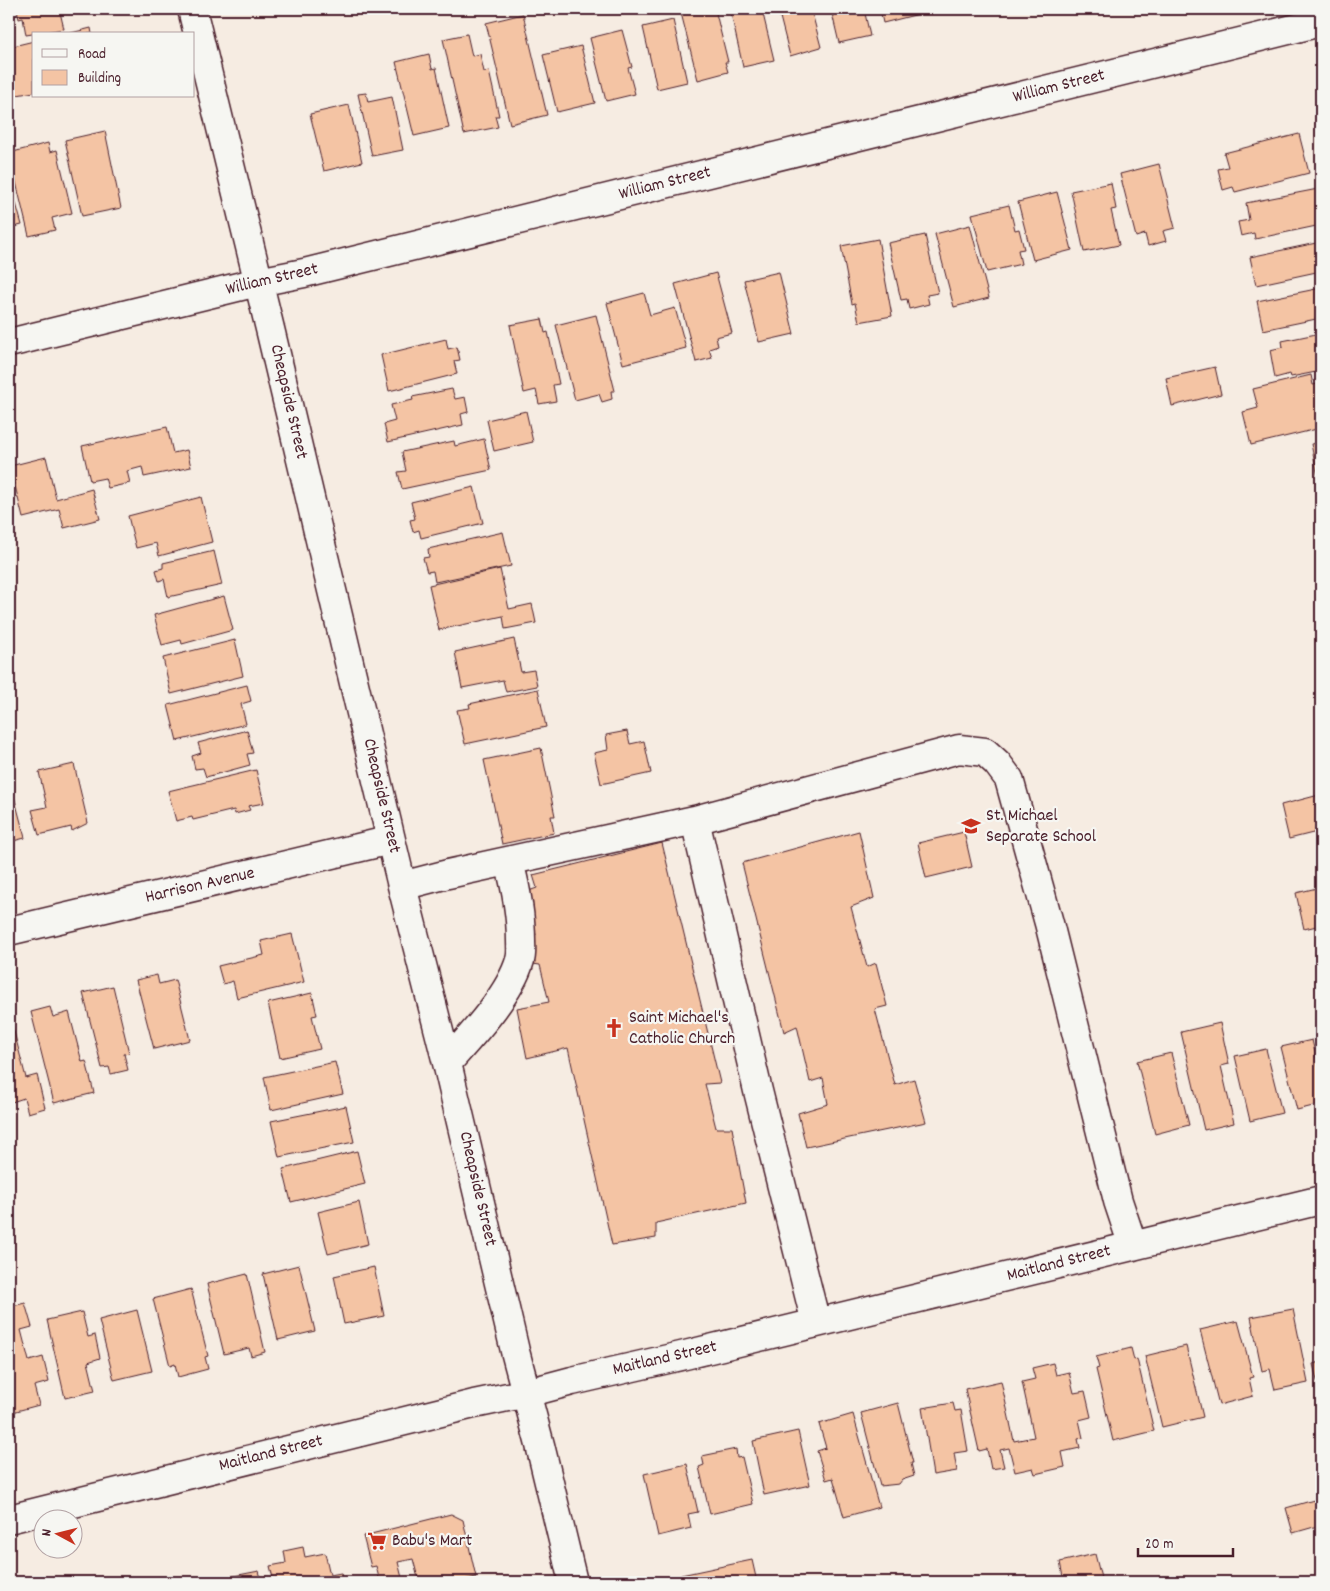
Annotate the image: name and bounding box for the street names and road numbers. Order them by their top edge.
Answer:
street label: William Street [1010,63,1108,111]
street label: William Street [616,160,714,208]
street label: William Street [223,257,321,303]
street label: Cheapside Street [263,342,313,462]
street label: Cheapside Street [356,736,406,856]
street label: Harrison Avenue [143,861,257,911]
street label: Cheapside Street [452,1129,502,1249]
street label: Maitland Street [1004,1239,1114,1289]
street label: Maitland Street [610,1335,720,1383]
street label: Maitland Street [216,1429,326,1479]

